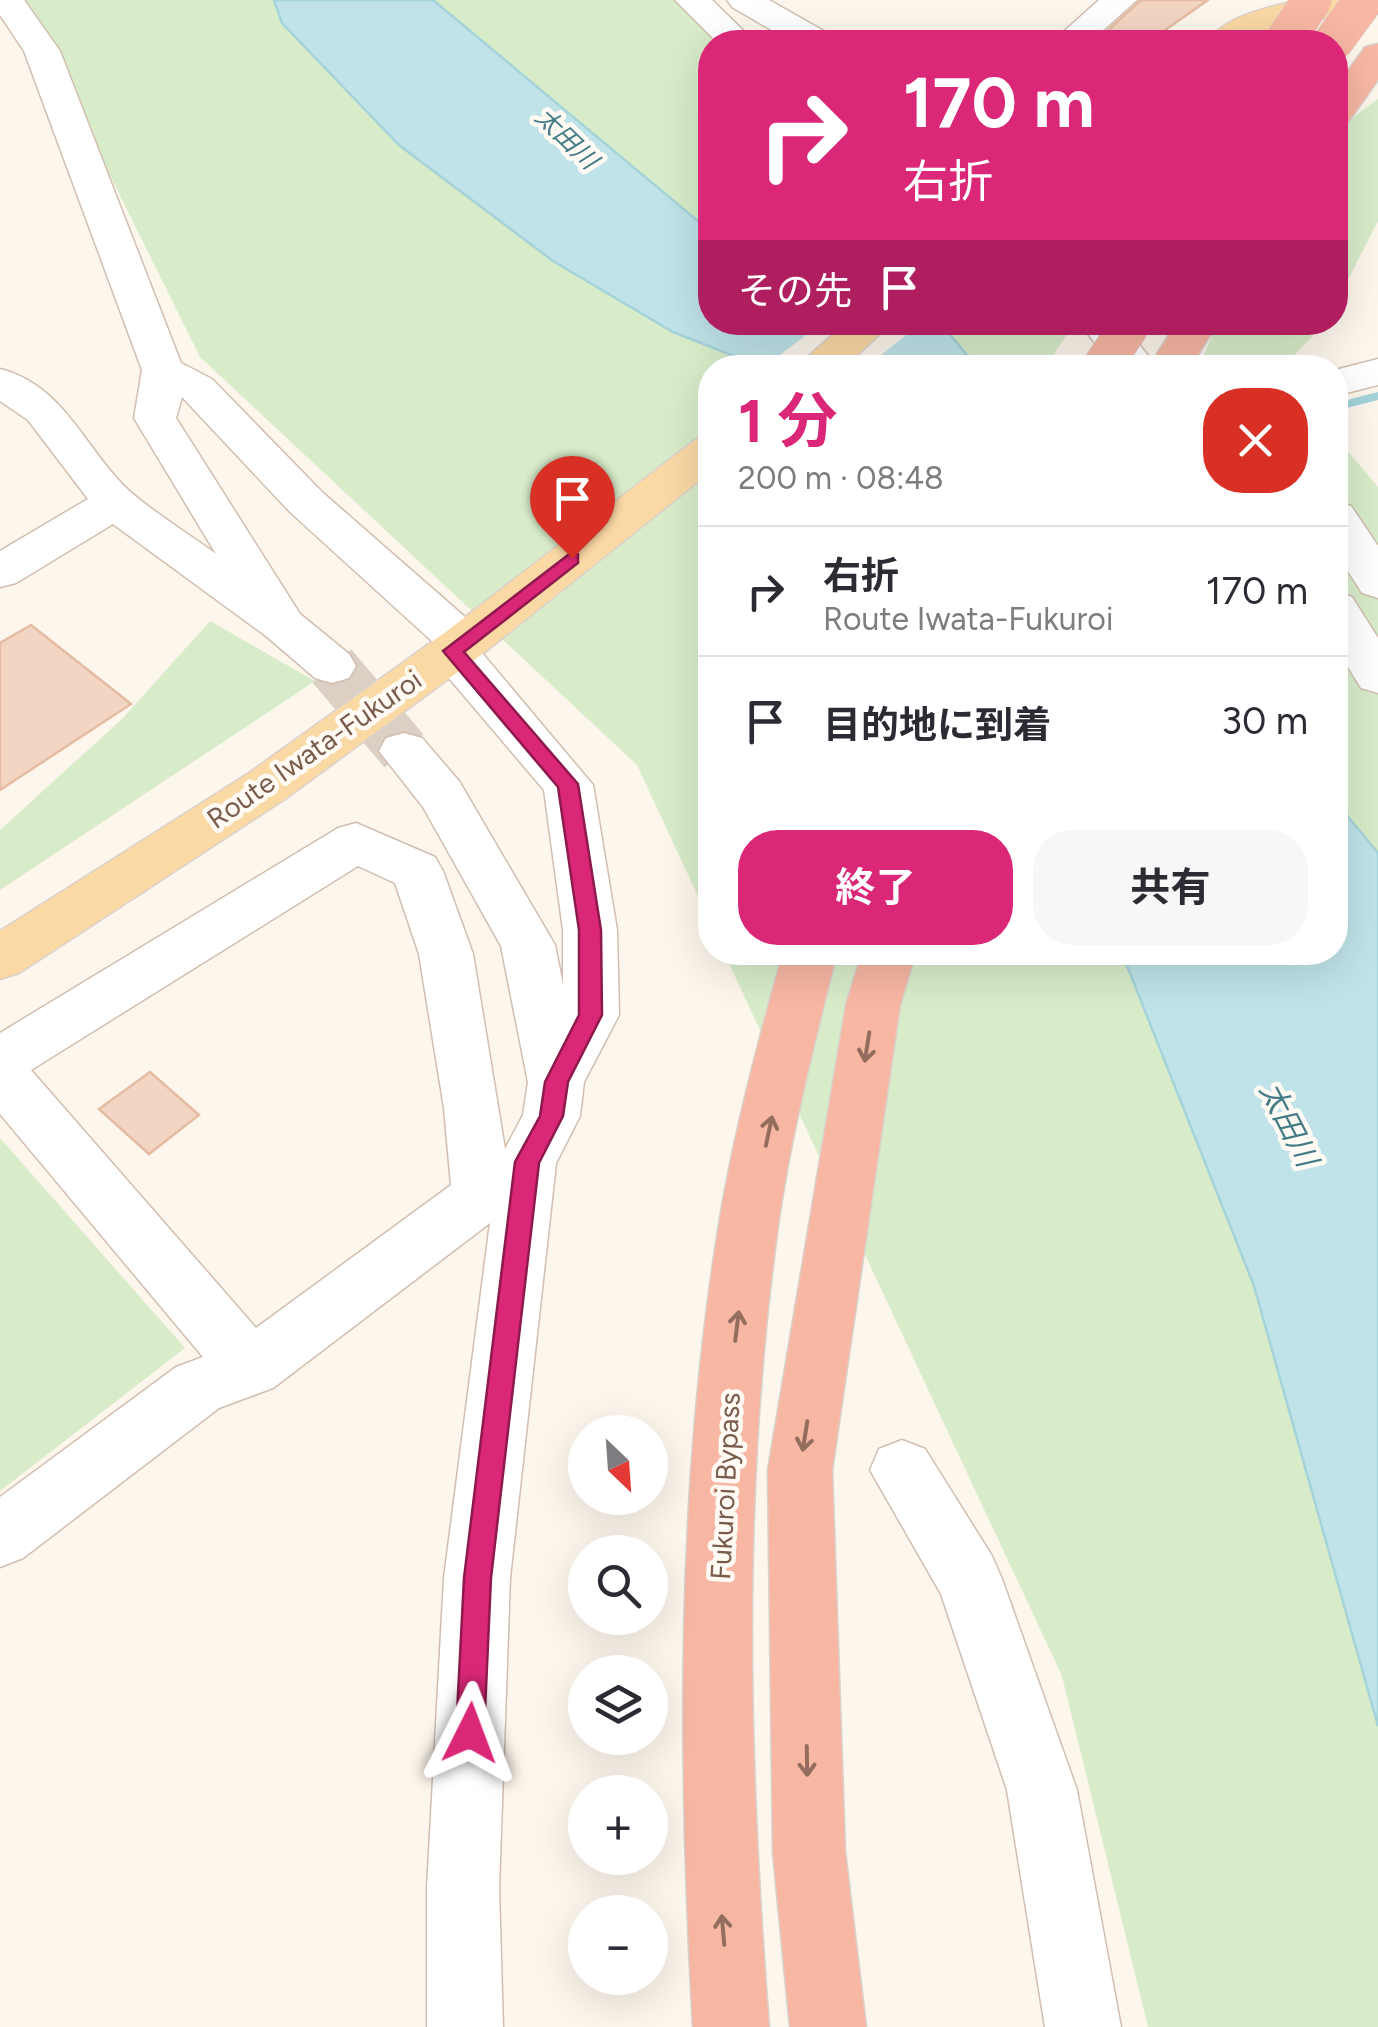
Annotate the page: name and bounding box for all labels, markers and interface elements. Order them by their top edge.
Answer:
text: 170 m [903,60,1095,145]
icon: right [738,70,868,200]
water label: 太田川 [530,101,607,177]
text: 右折 [903,154,993,208]
icon: arrive [872,260,927,315]
text: その先 [738,268,852,314]
text: 1 分 [738,385,838,457]
button: close [1203,388,1308,493]
pin [530,456,615,559]
text: 200 m · 08:48 [738,459,944,497]
icon: arrive [545,471,600,526]
text: 右折 [823,553,899,599]
icon: right [738,564,793,619]
text: 170 m [1206,568,1308,614]
text: Route Iwata-Fukuroi [823,600,1113,638]
street label: Route Iwata-Fukuroi [200,662,428,836]
icon: arrive [738,694,793,749]
text: 30 m [1221,698,1308,744]
text: 目的地に到着 [823,702,1051,748]
button: 終了 [738,830,1013,945]
button: 共有 [1033,830,1308,945]
one-way arrow [857,1031,875,1063]
water label: 太田川 [1252,1076,1327,1175]
one-way arrow [760,1116,779,1148]
one-way arrow [728,1310,747,1343]
street label: Fukuroi Bypass [703,1391,747,1581]
north arrow [568,1415,668,1515]
map controls [568,1415,668,1995]
one-way arrow [795,1420,814,1452]
button: search [568,1535,668,1635]
button: layers [568,1655,668,1755]
position arrow [418,1681,522,1785]
one-way arrow [797,1744,816,1776]
button: + [568,1775,668,1875]
button: − [568,1895,668,1995]
one-way arrow [714,1914,733,1946]

